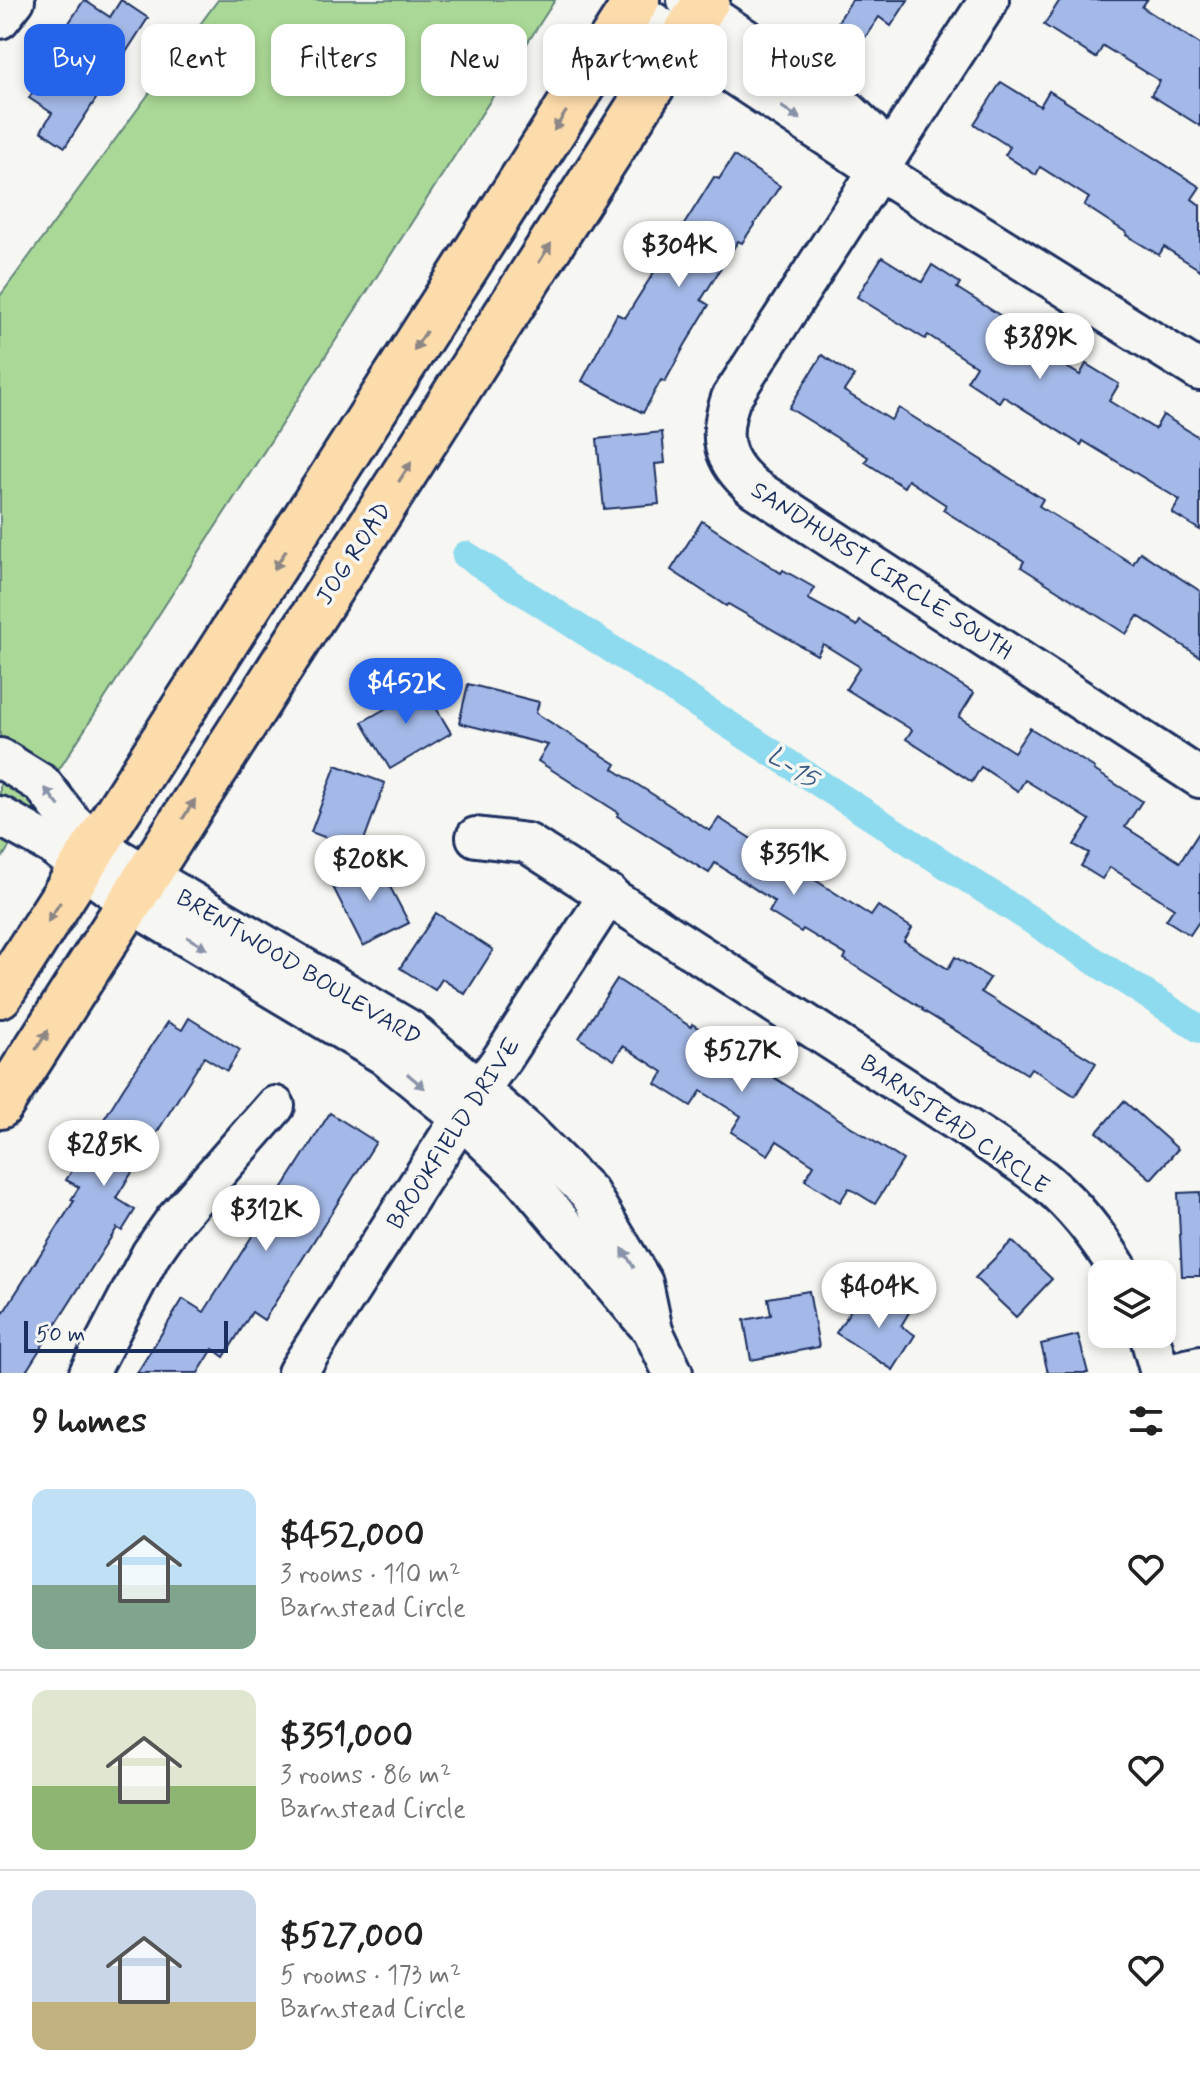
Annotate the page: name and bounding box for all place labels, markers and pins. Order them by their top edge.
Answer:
pin: $304K [623,221,735,289]
pin: $389K [984,313,1096,381]
pin: $452K [350,658,462,726]
pin: $351K [738,829,850,897]
pin: $208K [314,835,426,903]
pin: $527K [686,1026,798,1094]
pin: $285K [48,1120,160,1188]
pin: $312K [210,1185,322,1253]
pin: $404K [823,1262,935,1330]

